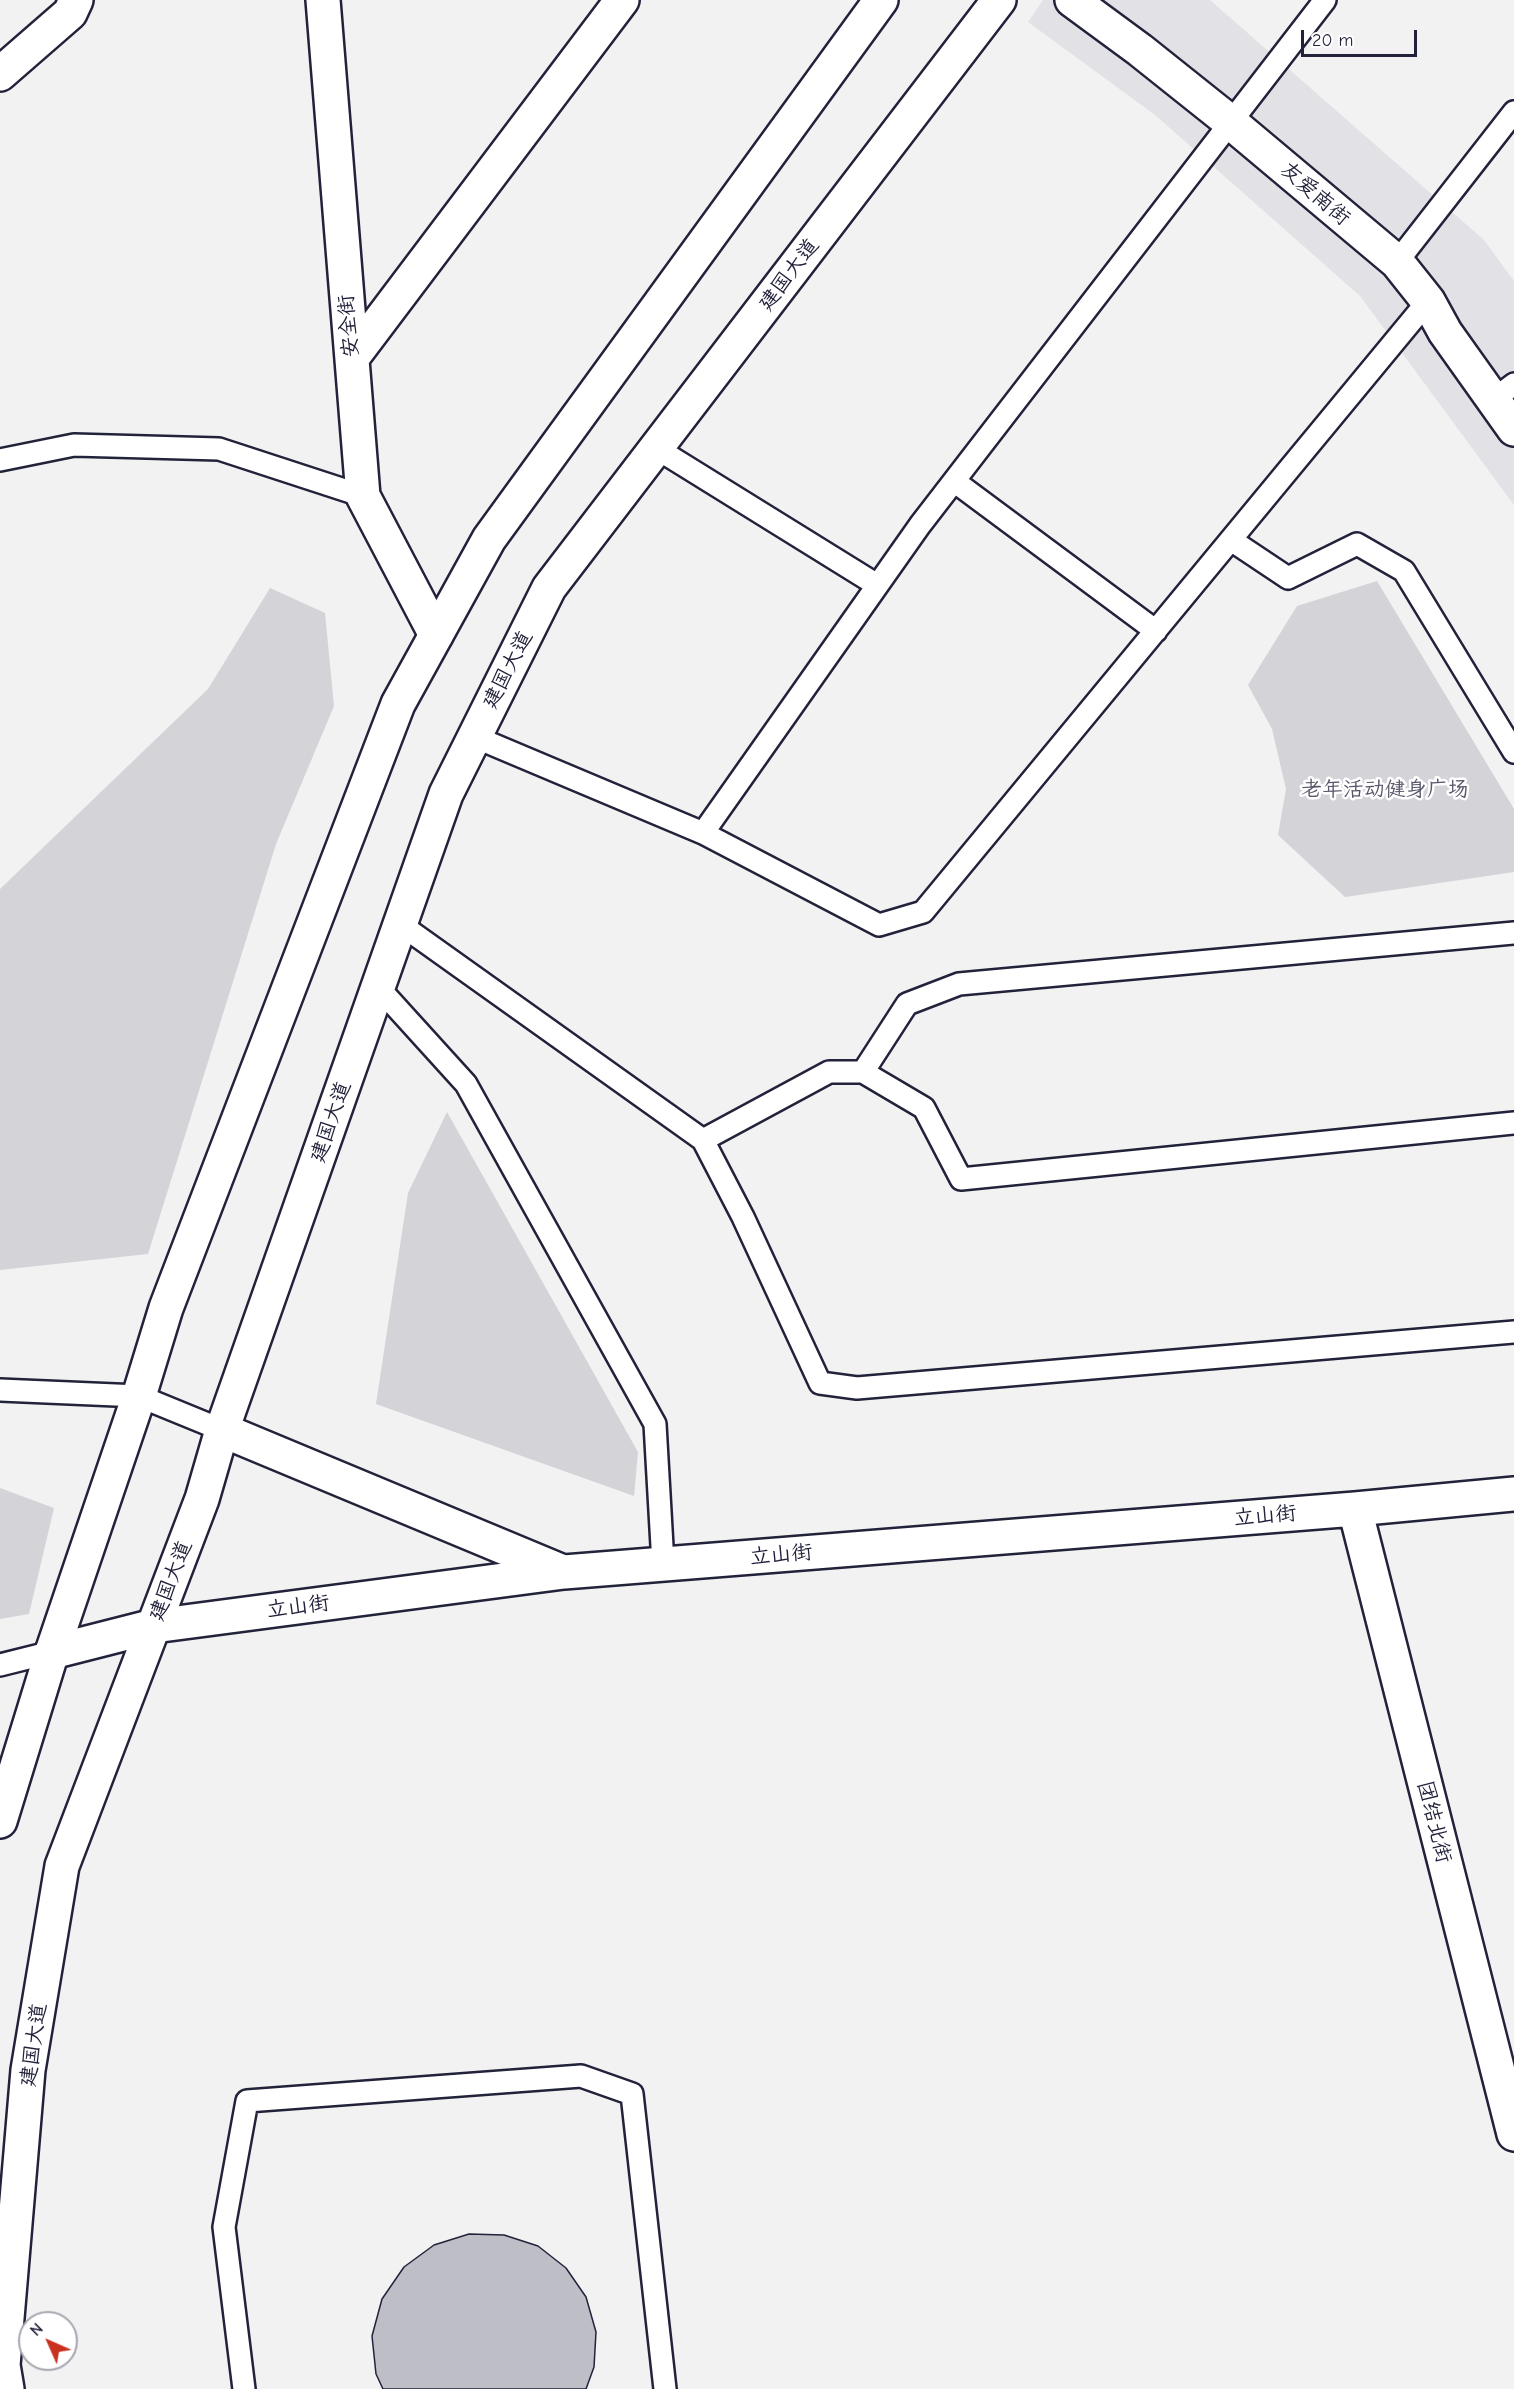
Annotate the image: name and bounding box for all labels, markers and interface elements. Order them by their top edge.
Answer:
scale bar [1304,18,1420,56]
text: 20 m [1312,30,1353,51]
street label: 友爱南街 [1275,157,1355,231]
street label: 建国大道 [754,234,824,316]
street label: 安全街 [334,294,364,358]
street label: 建国大道 [478,627,538,713]
park label: 老年活动健身广场 [1301,777,1469,803]
street label: 建国大道 [305,1078,357,1166]
street label: 立山街 [1233,1501,1297,1531]
street label: 建国大道 [144,1537,198,1625]
street label: 立山街 [749,1540,813,1570]
street label: 立山街 [265,1591,331,1623]
street label: 团结北街 [1412,1778,1456,1866]
street label: 建国大道 [16,2002,52,2088]
north arrow [18,2311,78,2371]
text: N [27,2320,47,2340]

